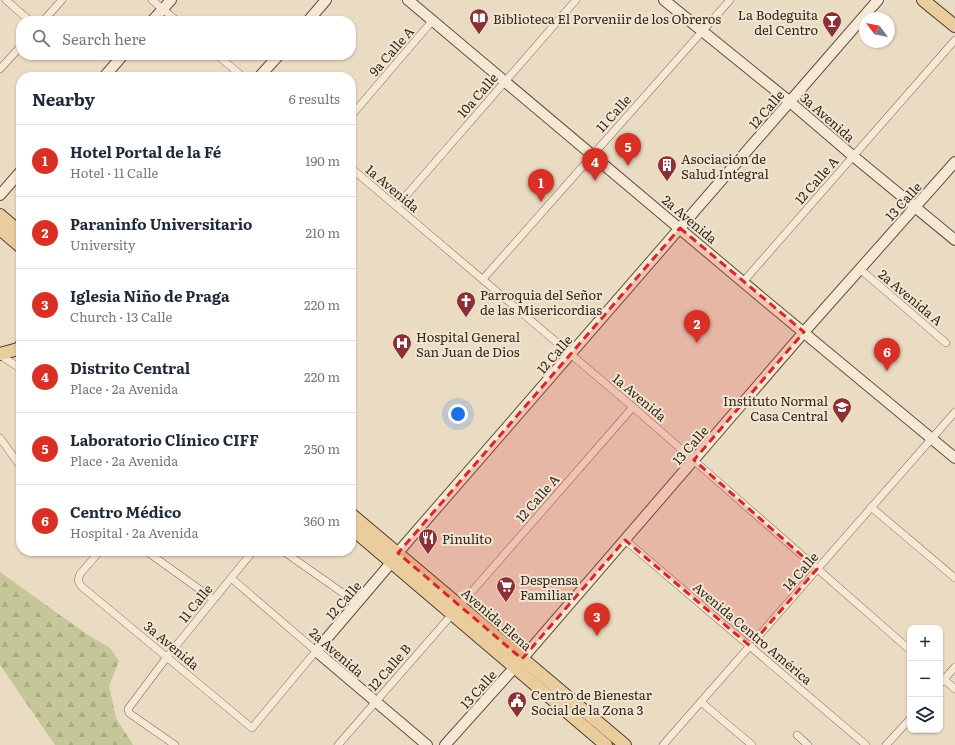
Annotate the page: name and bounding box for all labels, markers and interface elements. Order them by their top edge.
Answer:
place label: La Bodeguita del Centro [738,5,818,39]
library icon: Biblioteca El Porveniir de los Obreros [468,7,490,35]
place label: Biblioteca El Porveniir de los Obreros [493,9,721,28]
bar icon: La Bodeguita del Centro [821,10,843,38]
north arrow [859,12,895,48]
search box [16,16,356,60]
street label: 9a Calle A [364,22,418,80]
icon: search [30,27,52,49]
text: Search here [62,27,146,50]
street label: 10a Calle [452,68,502,121]
street label: 12 Calle [744,85,788,133]
text: Nearby [32,86,95,111]
street label: 3a Avenida [797,88,859,146]
text: 6 results [289,89,340,108]
street label: 11 Calle [591,90,635,136]
pin: 5 [615,133,641,166]
text: Hotel Portal de la Fé [70,140,221,163]
pin: 4 [582,148,608,181]
place label: Asociación de Salud Integral [681,149,769,183]
text: 1 [42,151,48,170]
text: 190 m [305,151,340,170]
street label: 12 Calle A [790,152,842,208]
building icon: Asociación de Salud Integral [656,154,678,182]
street label: 1a Avenida [362,160,424,216]
text: Hotel · 11 Calle [70,163,158,182]
pin: 1 [528,169,554,202]
street label: 13 Calle [880,177,926,225]
street label: 2a Avenida [658,190,722,248]
text: Paraninfo Universitario [70,212,252,235]
text: 2 [42,223,48,242]
text: 210 m [305,223,340,242]
text: University [70,235,135,254]
street label: 2a Avenida A [875,264,948,330]
text: Iglesia Niño de Praga [70,284,230,307]
place label: Parroquia del Señor de las Misericordias [480,285,603,319]
church icon: Parroquia del Señor de las Misericordias [455,290,477,318]
text: 3 [41,295,49,314]
text: 220 m [304,295,340,314]
text: Church · 13 Calle [70,307,172,326]
pin: 2 [684,310,710,343]
place label: Hospital General San Juan de Dios [416,327,521,361]
street label: 12 Calle [532,330,576,378]
hospital icon: Hospital General San Juan de Dios [391,332,413,360]
pin: 6 [874,338,900,371]
text: Distrito Central [70,356,190,379]
text: 4 [41,367,49,386]
text: 220 m [304,367,340,386]
street label: 1a Avenida [609,369,671,425]
text: Place · 2a Avenida [70,379,178,398]
place label: Instituto Normal Casa Central [723,391,829,425]
school or university icon: Instituto Normal Casa Central [831,396,853,424]
your location [448,404,468,424]
street label: 13 Calle [668,421,712,469]
text: Laboratorio Clínico CIFF [70,428,259,451]
text: 5 [41,439,49,458]
text: 250 m [304,439,340,458]
text: Place · 2a Avenida [70,451,178,470]
street label: 12 Calle A [511,470,563,526]
text: Centro Médico [70,500,181,523]
text: 6 [41,511,49,530]
text: 360 m [303,511,340,530]
text: Hospital · 2a Avenida [70,523,199,542]
restaurant icon: Pinulito [417,527,439,555]
place label: Pinulito [442,529,492,548]
street label: 14 Calle [778,547,822,595]
place label: Despensa Familiar [520,570,578,604]
supermarket icon: Despensa Familiar [495,575,517,603]
street label: 12 Calle [321,576,365,624]
street label: Avenida Centro América [689,577,817,689]
street label: 11 Calle [174,580,217,626]
street label: Avenida Elena [458,583,536,655]
pin: 3 [584,603,610,636]
street label: 3a Avenida [140,616,204,674]
street label: 2a Avenida [306,623,368,681]
map controls [907,625,943,733]
button: + [907,625,943,661]
street label: 12 Calle B [363,639,415,695]
button: − [907,661,943,697]
street label: 13 Calle [455,665,501,713]
place label: Centro de Bienestar Social de la Zona 3 [531,685,653,719]
public building icon: Centro de Bienestar Social de la Zona 3 [506,690,528,718]
button: layers [907,697,943,733]

